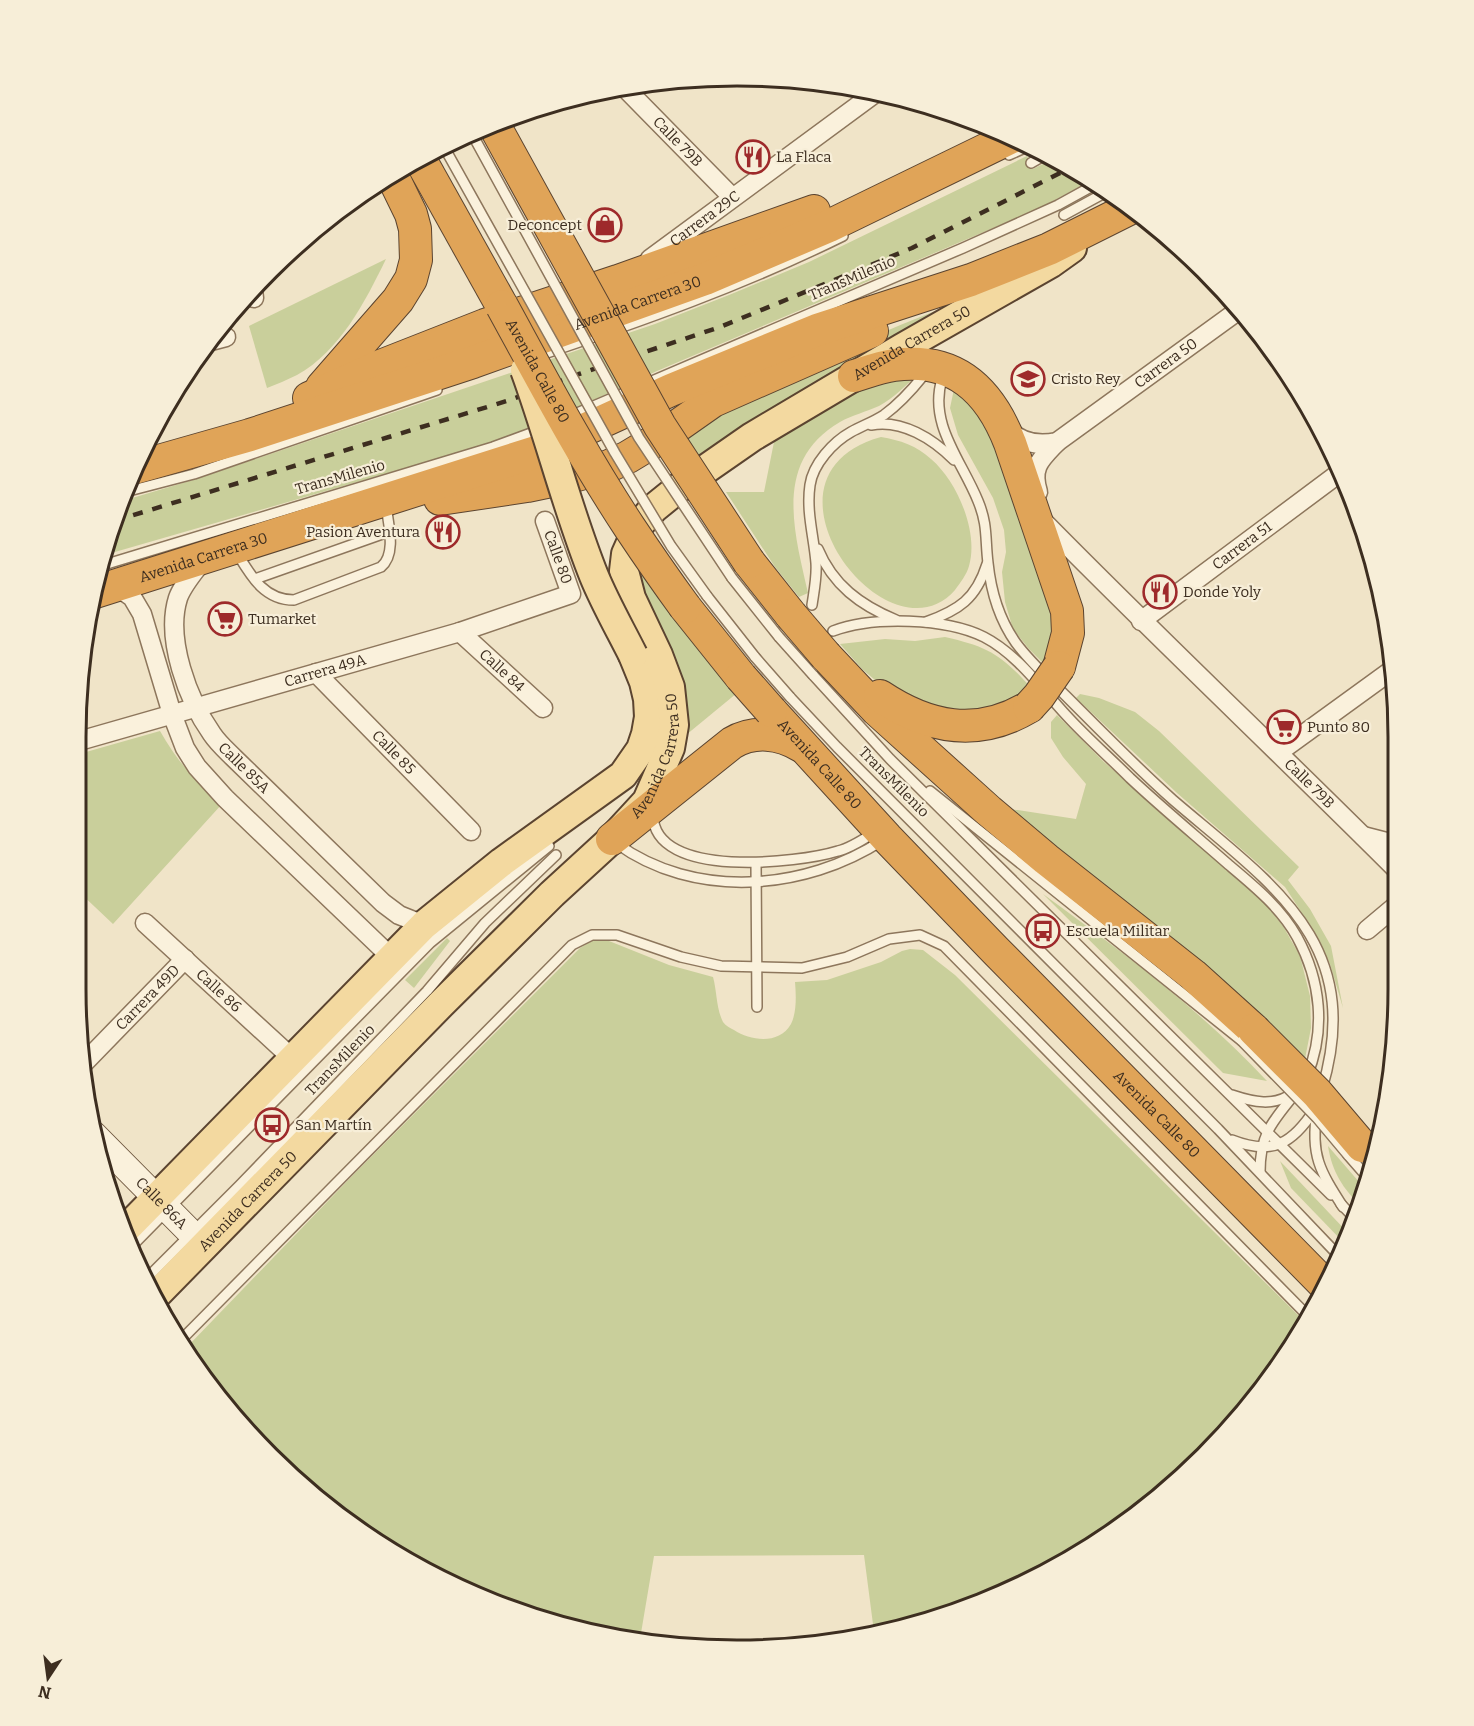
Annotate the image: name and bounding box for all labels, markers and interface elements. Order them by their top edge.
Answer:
street label: Calle 79B [649,113,706,171]
restaurant icon: La Flaca [735,139,771,175]
place label: La Flaca [776,148,832,166]
street label: Carrera 29C [666,187,743,250]
shop icon: Deconcept [587,207,623,243]
place label: Deconcept [508,216,583,234]
street label: TransMilenio [806,252,898,304]
street label: Avenida Carrera 30 [572,272,704,334]
street label: Avenida Carrera 50 [850,302,974,384]
street label: Avenida Calle 80 [502,316,573,426]
street label: Carrera 50 [1131,334,1201,392]
school or university icon: Cristo Rey [1010,361,1046,397]
place label: Cristo Rey [1051,370,1121,388]
street label: TransMilenio [293,456,387,498]
restaurant icon: Pasion Aventura [425,514,461,550]
street label: Carrera 51 [1209,518,1275,574]
place label: Pasion Aventura [306,523,420,541]
street label: Calle 80 [540,528,576,586]
street label: Avenida Carrera 30 [137,529,270,586]
restaurant icon: Donde Yoly [1142,574,1178,610]
place label: Donde Yoly [1183,583,1261,601]
supermarket icon: Tumarket [207,601,243,637]
place label: Tumarket [248,610,317,628]
street label: Calle 84 [476,645,529,696]
street label: Carrera 49A [282,650,368,691]
street label: Avenida Carrera 50 [627,692,683,822]
supermarket icon: Punto 80 [1266,709,1302,745]
street label: Avenida Calle 80 [774,715,865,813]
place label: Punto 80 [1307,718,1370,736]
street label: Calle 85 [368,726,419,778]
street label: Calle 85A [214,739,274,797]
street label: TransMilenio [855,743,933,821]
street label: Calle 79B [1281,755,1338,812]
bus stop icon: Escuela Militar [1025,913,1061,949]
place label: Escuela Militar [1066,922,1170,940]
street label: Carrera 49D [112,961,183,1034]
street label: Calle 86 [192,965,245,1016]
street label: TransMilenio [301,1021,379,1099]
street label: Avenida Calle 80 [1110,1067,1204,1162]
bus stop icon: San Martín [254,1107,290,1143]
place label: San Martín [295,1116,372,1134]
street label: Avenida Carrera 50 [195,1147,301,1255]
street label: Calle 86A [132,1173,191,1233]
north arrow [18,1648,78,1708]
text: N [37,1681,53,1703]

